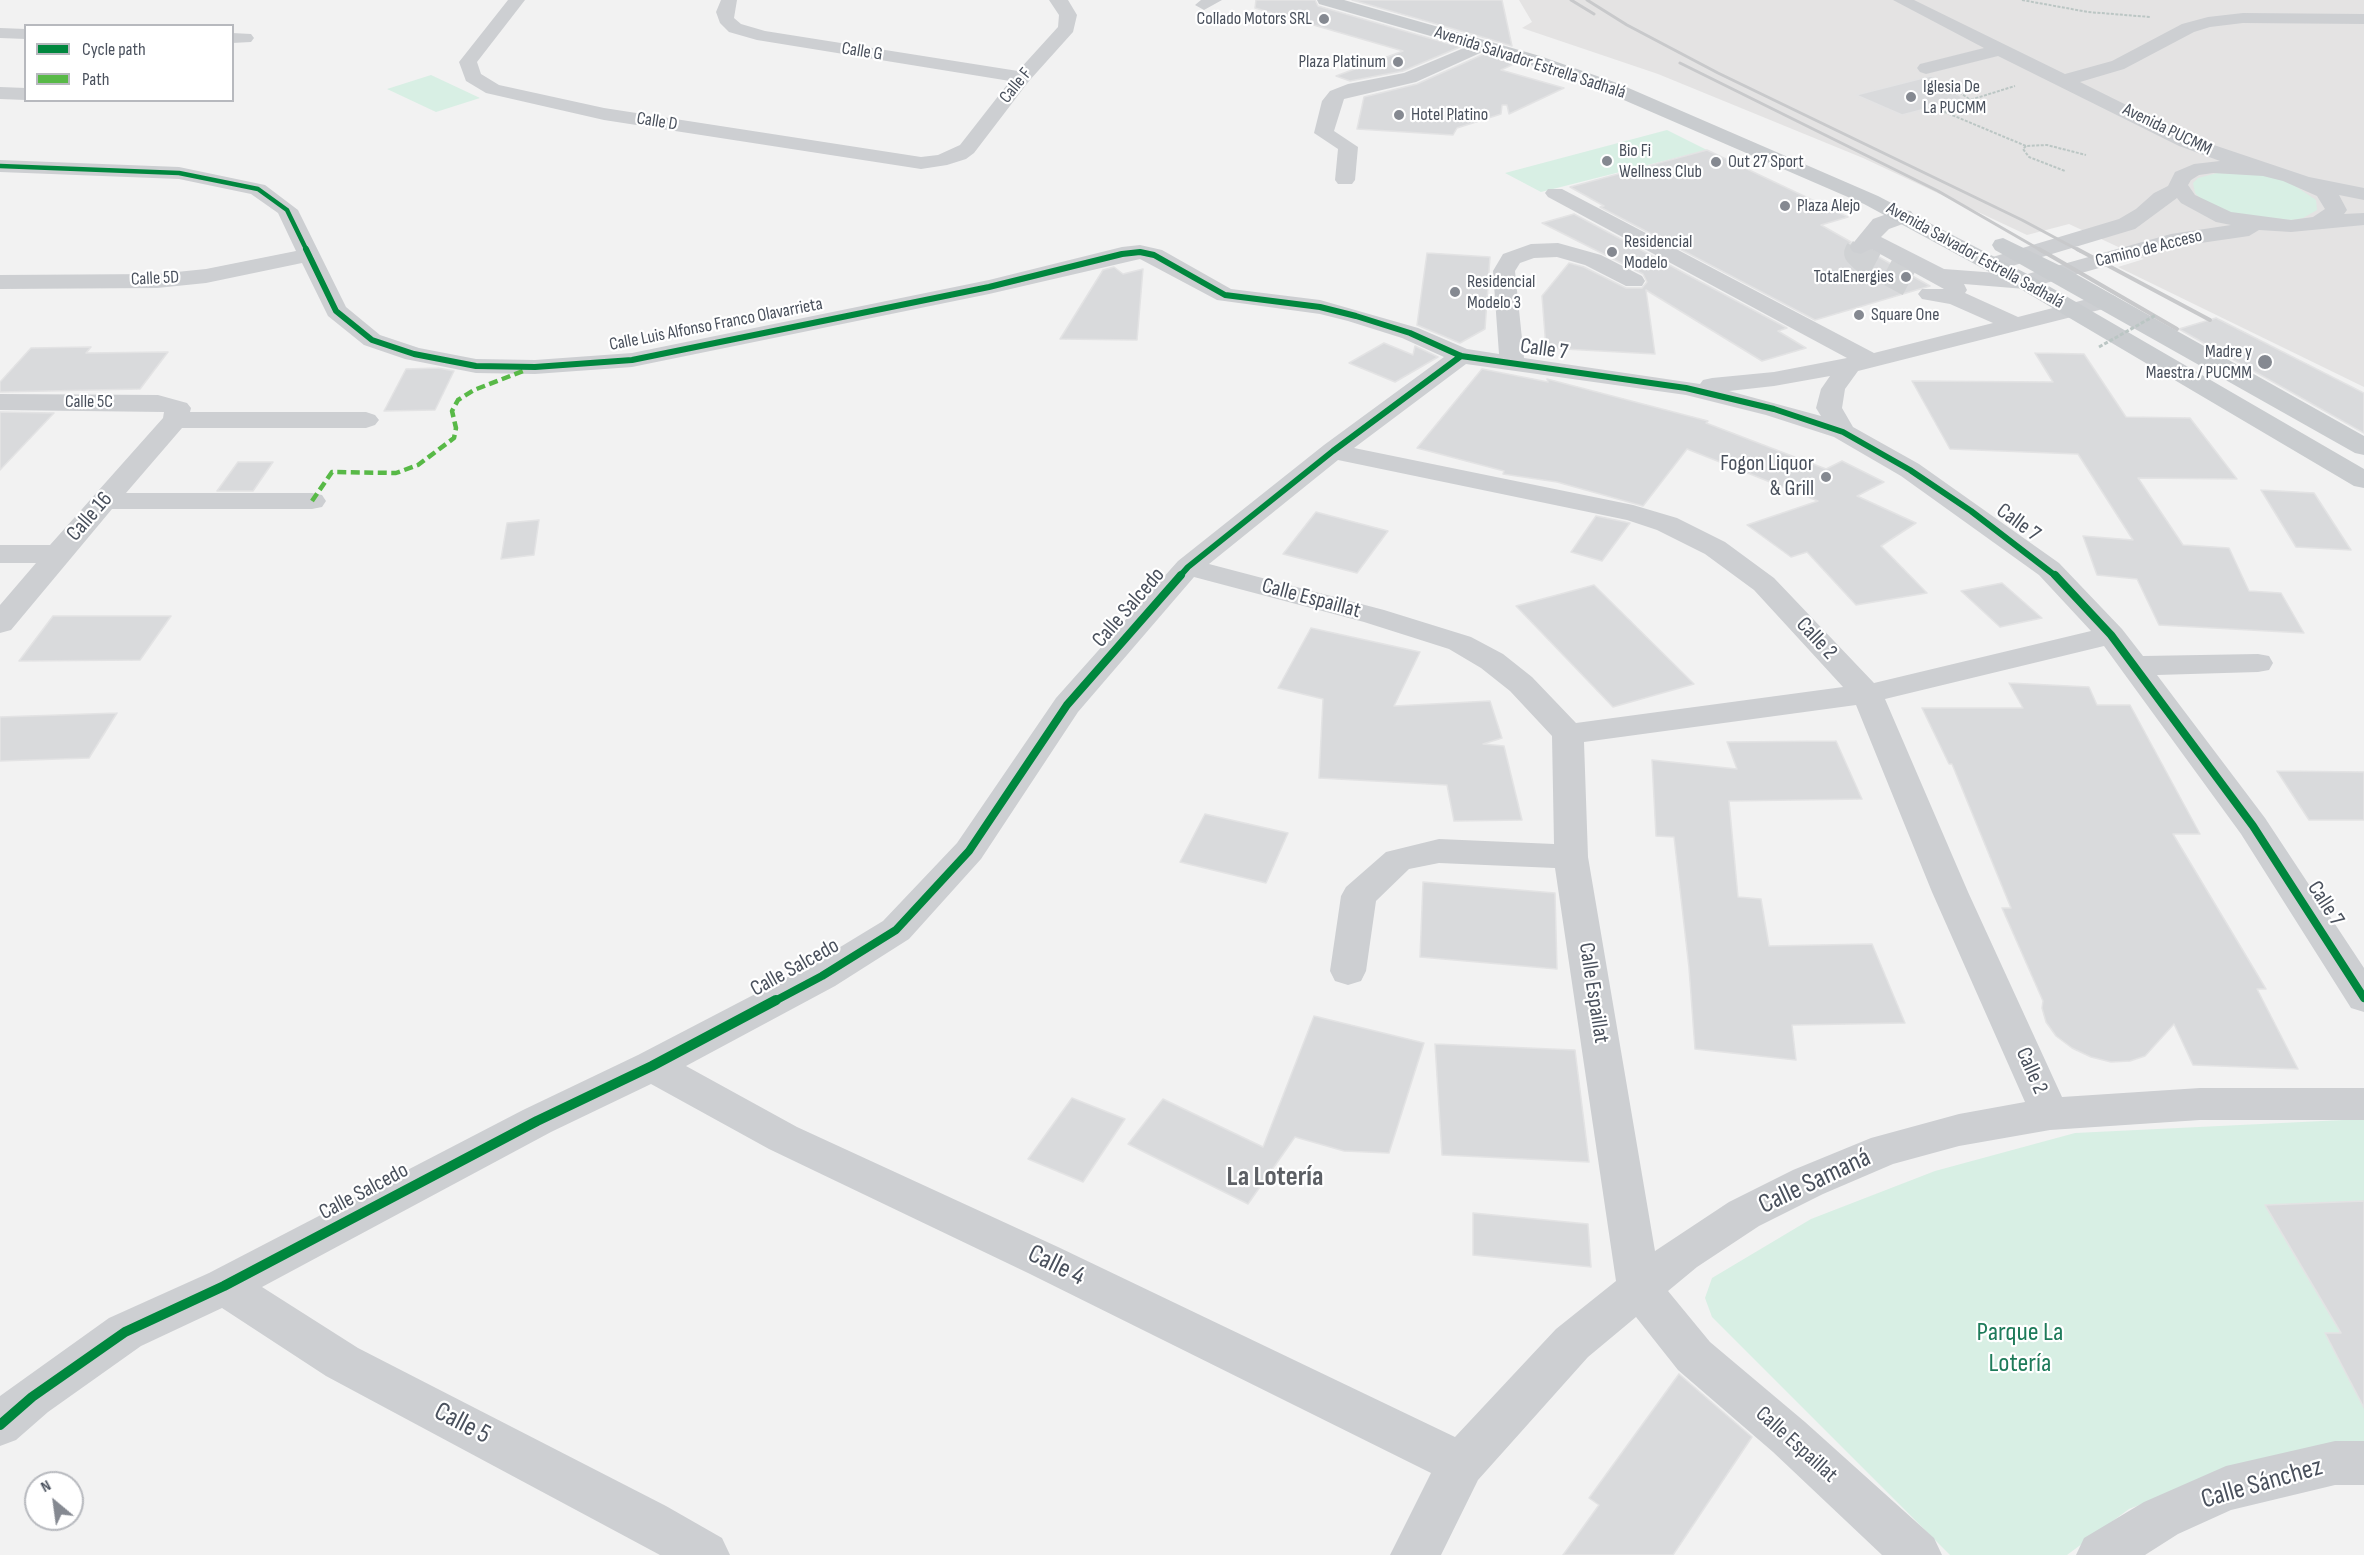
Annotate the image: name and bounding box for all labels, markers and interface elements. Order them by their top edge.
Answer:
place label: Collado Motors SRL [1197,8,1312,30]
marker: Collado Motors SRL [1317,12,1331,26]
street label: Avenida Salvador Estrella Sadhalá [1432,22,1628,104]
legend [24,24,234,102]
street label: Calle G [840,38,884,66]
text: Cycle path [82,39,146,60]
place label: Plaza Platinum [1298,51,1386,73]
marker: Plaza Platinum [1391,55,1405,69]
street label: Calle F [995,64,1037,108]
text: Path [82,69,110,90]
place label: Iglesia De La PUCMM [1923,76,1986,118]
marker: Iglesia De La PUCMM [1904,90,1918,104]
street label: Avenida PUCMM [2119,99,2215,161]
place label: Hotel Platino [1411,104,1488,126]
street label: Calle D [635,108,679,136]
marker: Hotel Platino [1392,108,1406,122]
place label: Bio Fi Wellness Club [1619,140,1702,182]
place label: Out 27 Sport [1728,151,1804,173]
marker: Bio Fi Wellness Club [1600,154,1614,168]
marker: Out 27 Sport [1709,155,1723,169]
place label: Plaza Alejo [1797,195,1860,217]
street label: Avenida Salvador Estrella Sadhalá [1883,198,2067,314]
marker: Plaza Alejo [1778,199,1792,213]
street label: Camino de Acceso [2093,225,2205,273]
place label: Residencial Modelo [1624,231,1692,274]
marker: Residencial Modelo [1605,245,1619,259]
place label: TotalEnergies [1813,266,1894,288]
street label: Calle 5D [130,267,180,291]
marker: TotalEnergies [1899,270,1913,284]
place label: Residencial Modelo 3 [1467,271,1535,314]
marker: Residencial Modelo 3 [1448,285,1462,299]
street label: Calle Luis Alfonso Franco Olavarrieta [608,294,824,356]
place label: Square One [1871,304,1939,326]
marker: Square One [1852,308,1866,322]
street label: Calle 7 [1518,334,1570,366]
place label: Madre y Maestra / PUCMM [2146,341,2252,384]
marker: Madre y Maestra / PUCMM [2256,353,2274,371]
street label: Calle 5C [65,391,113,413]
place label: Fogon Liquor & Grill [1720,451,1814,502]
marker: Fogon Liquor & Grill [1819,470,1833,484]
street label: Calle 16 [61,487,119,547]
street label: Calle 7 [1991,498,2045,548]
street label: Calle Salcedo [1087,563,1171,653]
street label: Calle Espaillat [1259,573,1363,625]
street label: Calle 2 [1790,612,1842,666]
street label: Calle 7 [2301,877,2349,931]
street label: Calle Salcedo [746,933,844,1003]
street label: Calle Espaillat [1572,941,1614,1045]
street label: Calle 2 [2009,1044,2053,1098]
street label: Calle Samaná [1754,1142,1876,1222]
street label: Calle Salcedo [315,1158,413,1226]
district label: La Lotería [1227,1161,1323,1195]
street label: Calle 4 [1022,1238,1090,1294]
park label: Parque La Lotería [1977,1317,2063,1380]
street label: Calle 5 [428,1396,496,1452]
street label: Calle Espaillat [1750,1401,1842,1489]
street label: Calle Sánchez [2198,1451,2326,1517]
north arrow [24,1471,84,1531]
text: N [38,1476,54,1497]

